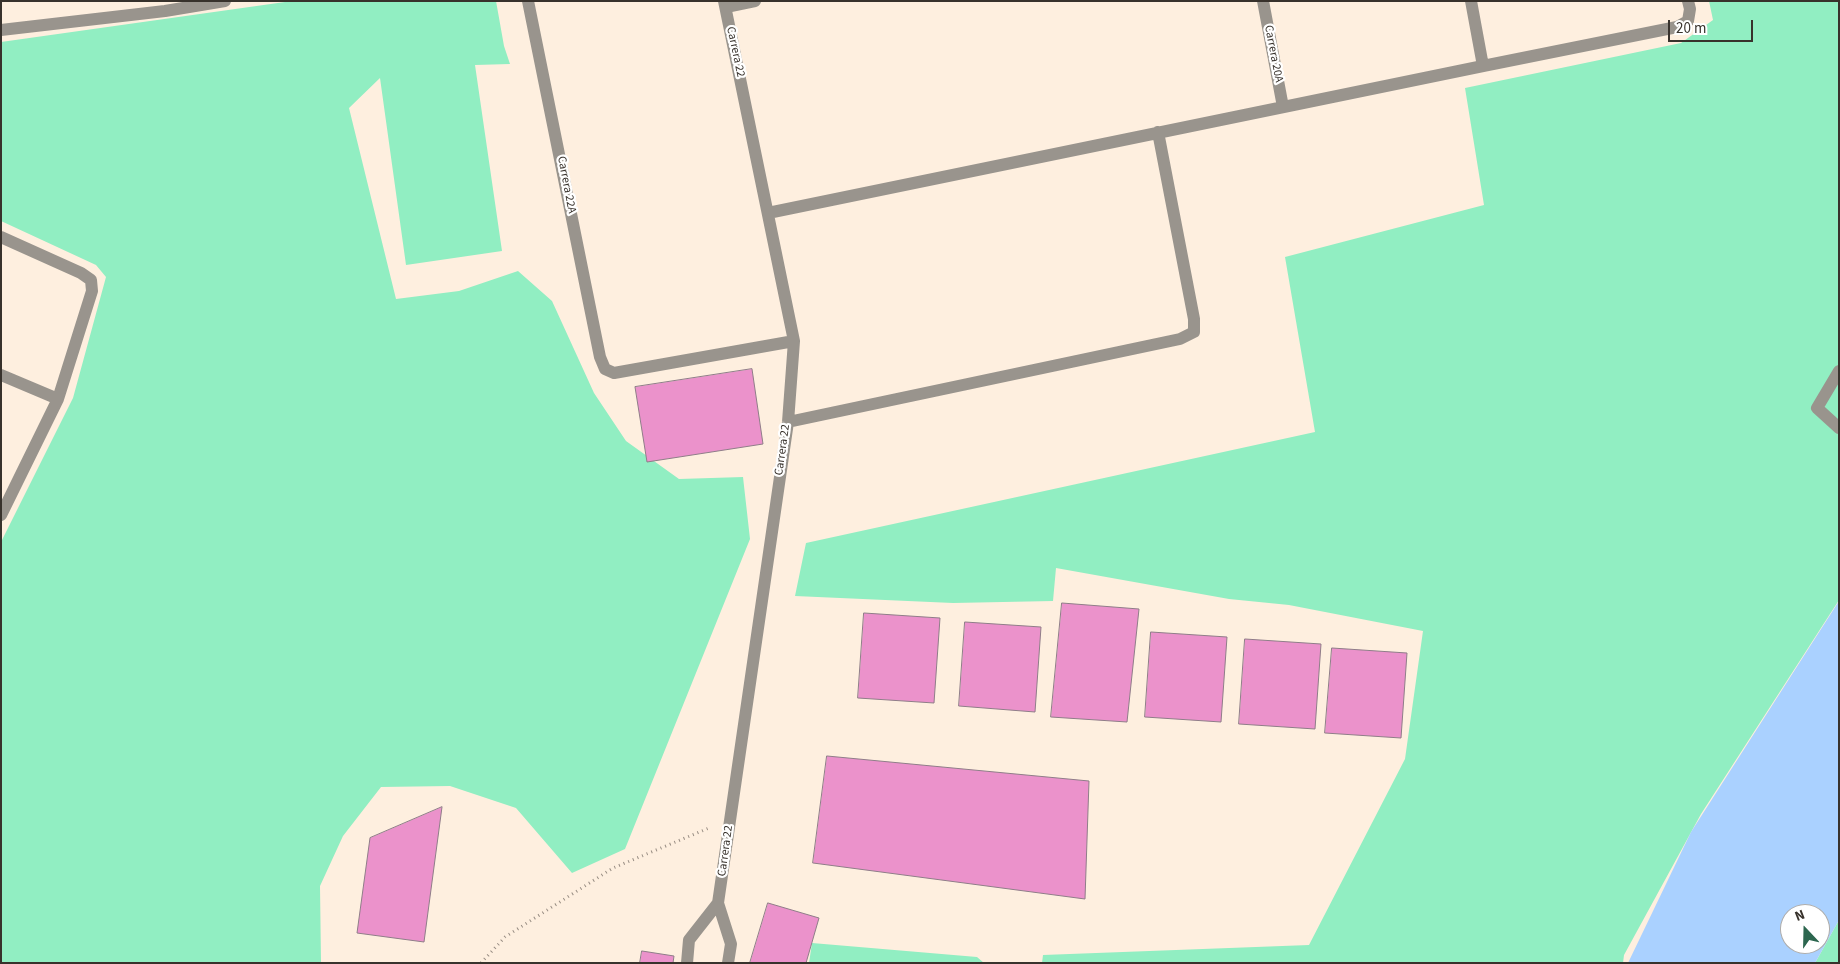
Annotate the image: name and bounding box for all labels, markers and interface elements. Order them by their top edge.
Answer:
scale bar [1670,10,1755,42]
text: 20 m [1676,18,1706,39]
street label: Carrera 20A [1260,24,1286,84]
street label: Carrera 22 [723,25,747,79]
street label: Carrera 22A [553,155,579,215]
street label: Carrera 22 [772,424,794,476]
street label: Carrera 22 [715,825,737,877]
north arrow [1780,904,1830,954]
text: N [1792,905,1808,927]

